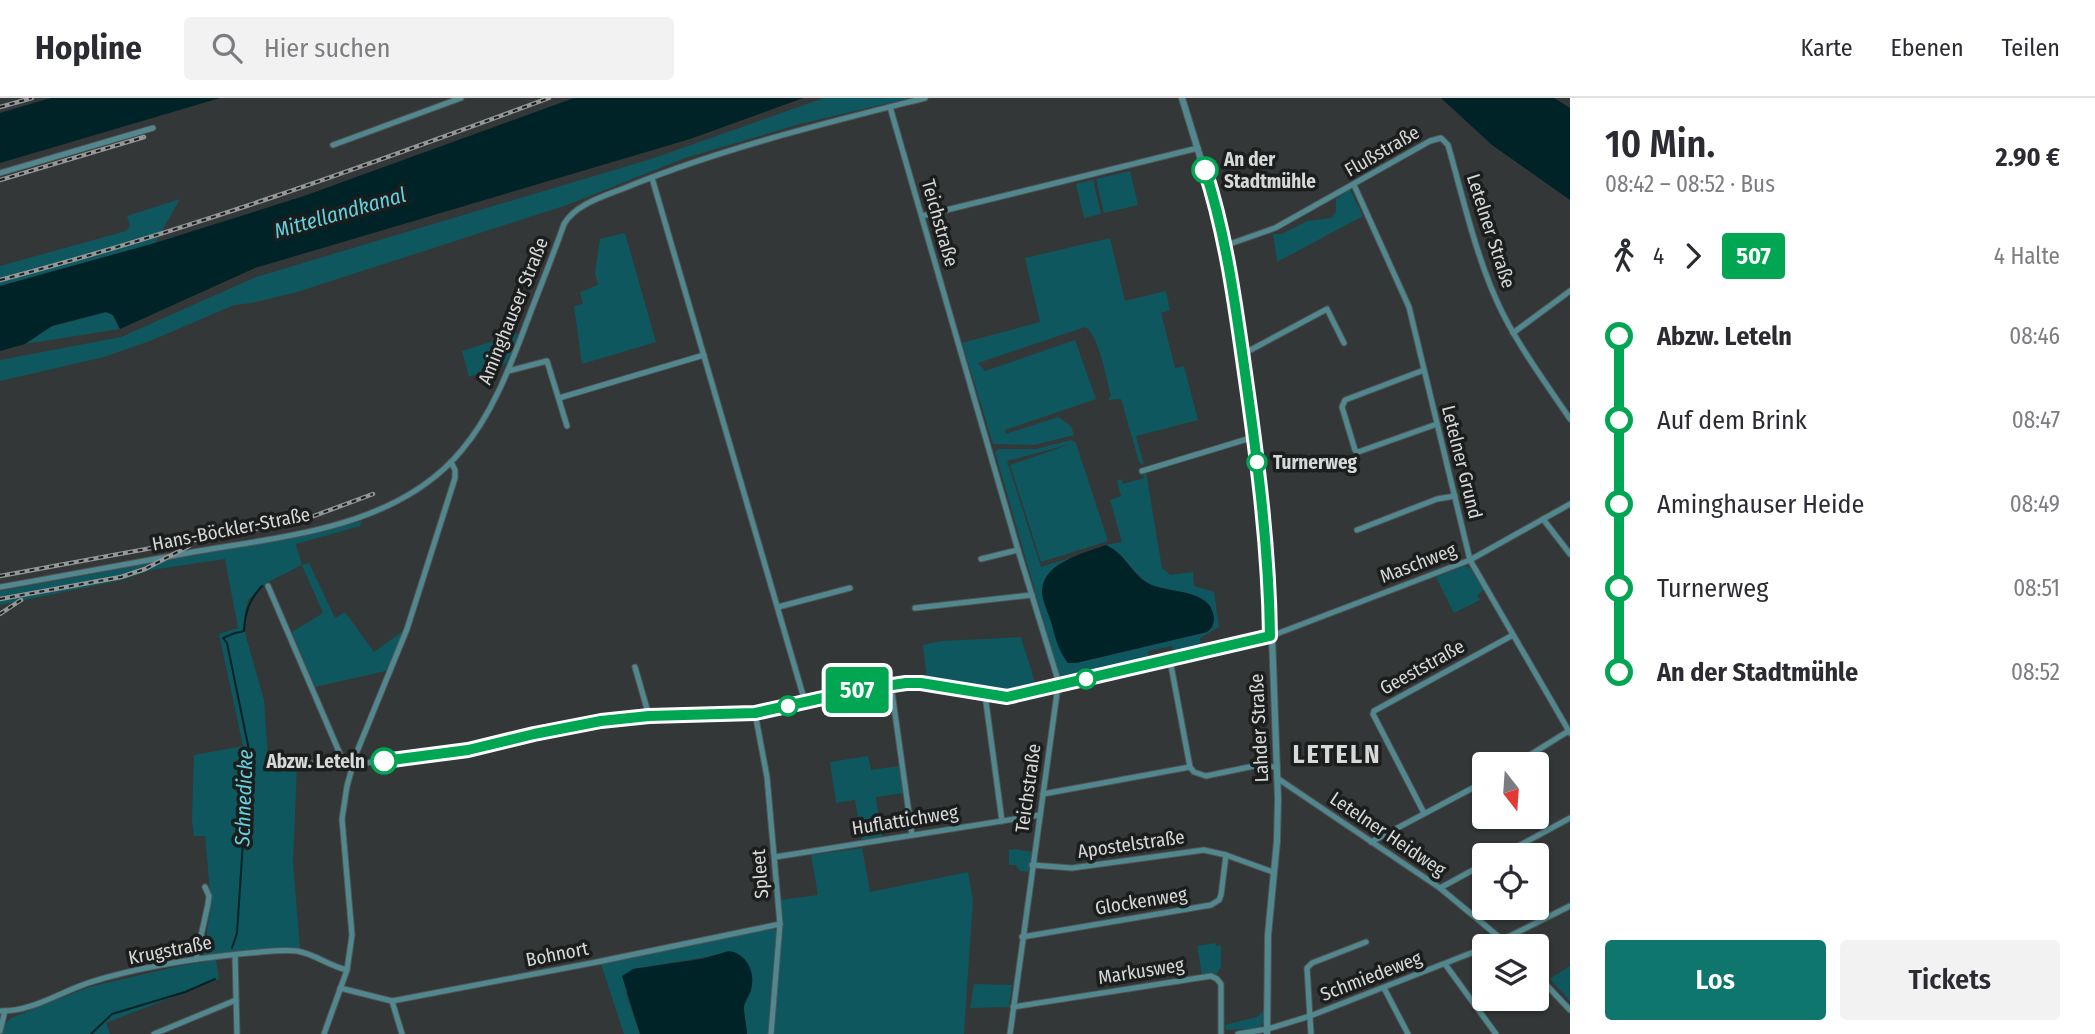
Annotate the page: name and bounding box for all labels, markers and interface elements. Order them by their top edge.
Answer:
search box [184,17,674,80]
text: Hopline [35,28,142,68]
icon: search [208,29,246,67]
text: Hier suchen [264,33,390,64]
text: Karte [1801,34,1853,62]
text: Ebenen [1891,34,1964,62]
text: Teilen [2002,34,2060,62]
street label: Flußstraße [1341,120,1423,182]
text: 10 Min. [1605,121,1715,167]
text: 2.90 € [1996,142,2060,173]
place label: An der Stadtmühle [1223,148,1316,193]
marker: An der Stadtmühle [1192,157,1218,183]
text: 08:42 – 08:52 · Bus [1605,170,1775,198]
street label: Letelner Straße [1462,171,1520,291]
street label: Teichstraße [917,177,963,269]
water label: Mittellandkanal [271,182,409,244]
street label: Aminghauser Straße [473,234,553,388]
icon: walk [1605,237,1643,275]
icon: forward [1674,237,1712,275]
text: 4 [1653,242,1664,270]
text: 507 [1736,242,1771,270]
text: 4 Halte [1994,242,2060,270]
text: Abzw. Leteln [1657,321,1792,352]
text: 08:46 [2009,322,2060,350]
street label: Letelner Grund [1437,403,1487,521]
text: Auf dem Brink [1657,405,1807,436]
text: 08:47 [2012,406,2060,434]
place label: Turnerweg [1273,451,1358,474]
marker: Turnerweg [1247,452,1267,472]
text: Aminghauser Heide [1657,489,1864,520]
text: 08:49 [2010,490,2060,518]
street label: Hans-Böckler-Straße [150,502,312,556]
street label: Maschweg [1377,538,1459,588]
text: Turnerweg [1657,573,1768,604]
text: 08:51 [2013,574,2060,602]
street label: Geeststraße [1376,634,1468,700]
text: An der Stadtmühle [1657,657,1858,688]
text: 08:52 [2011,658,2060,686]
line badge: 507 [817,667,897,713]
unlabelled marker [1076,669,1096,689]
street label: Lahder Straße [1245,673,1273,783]
text: 507 [840,676,874,704]
unlabelled marker [778,696,798,716]
district label: LETELN [1292,739,1382,770]
street label: Teichstraße [1010,742,1046,834]
marker: Abzw. Leteln [371,748,397,774]
water label: Schnedicke [229,749,259,848]
place label: Abzw. Leteln [265,750,365,773]
north arrow [1472,752,1549,830]
map controls [1472,752,1549,1011]
street label: Letelner Heidweg [1326,787,1450,881]
street label: Huflattichweg [850,800,960,840]
street label: Apostelstraße [1076,825,1186,863]
button: locate [1472,843,1549,920]
street label: Spleet [747,848,773,899]
street label: Glockenweg [1093,882,1189,920]
street label: Krugstraße [126,931,214,969]
button: layers [1472,934,1549,1011]
street label: Bohnort [524,937,591,971]
button: Los [1605,940,1826,1020]
button: Tickets [1840,940,2060,1020]
street label: Schmiedeweg [1317,946,1425,1006]
street label: Markusweg [1096,953,1186,989]

